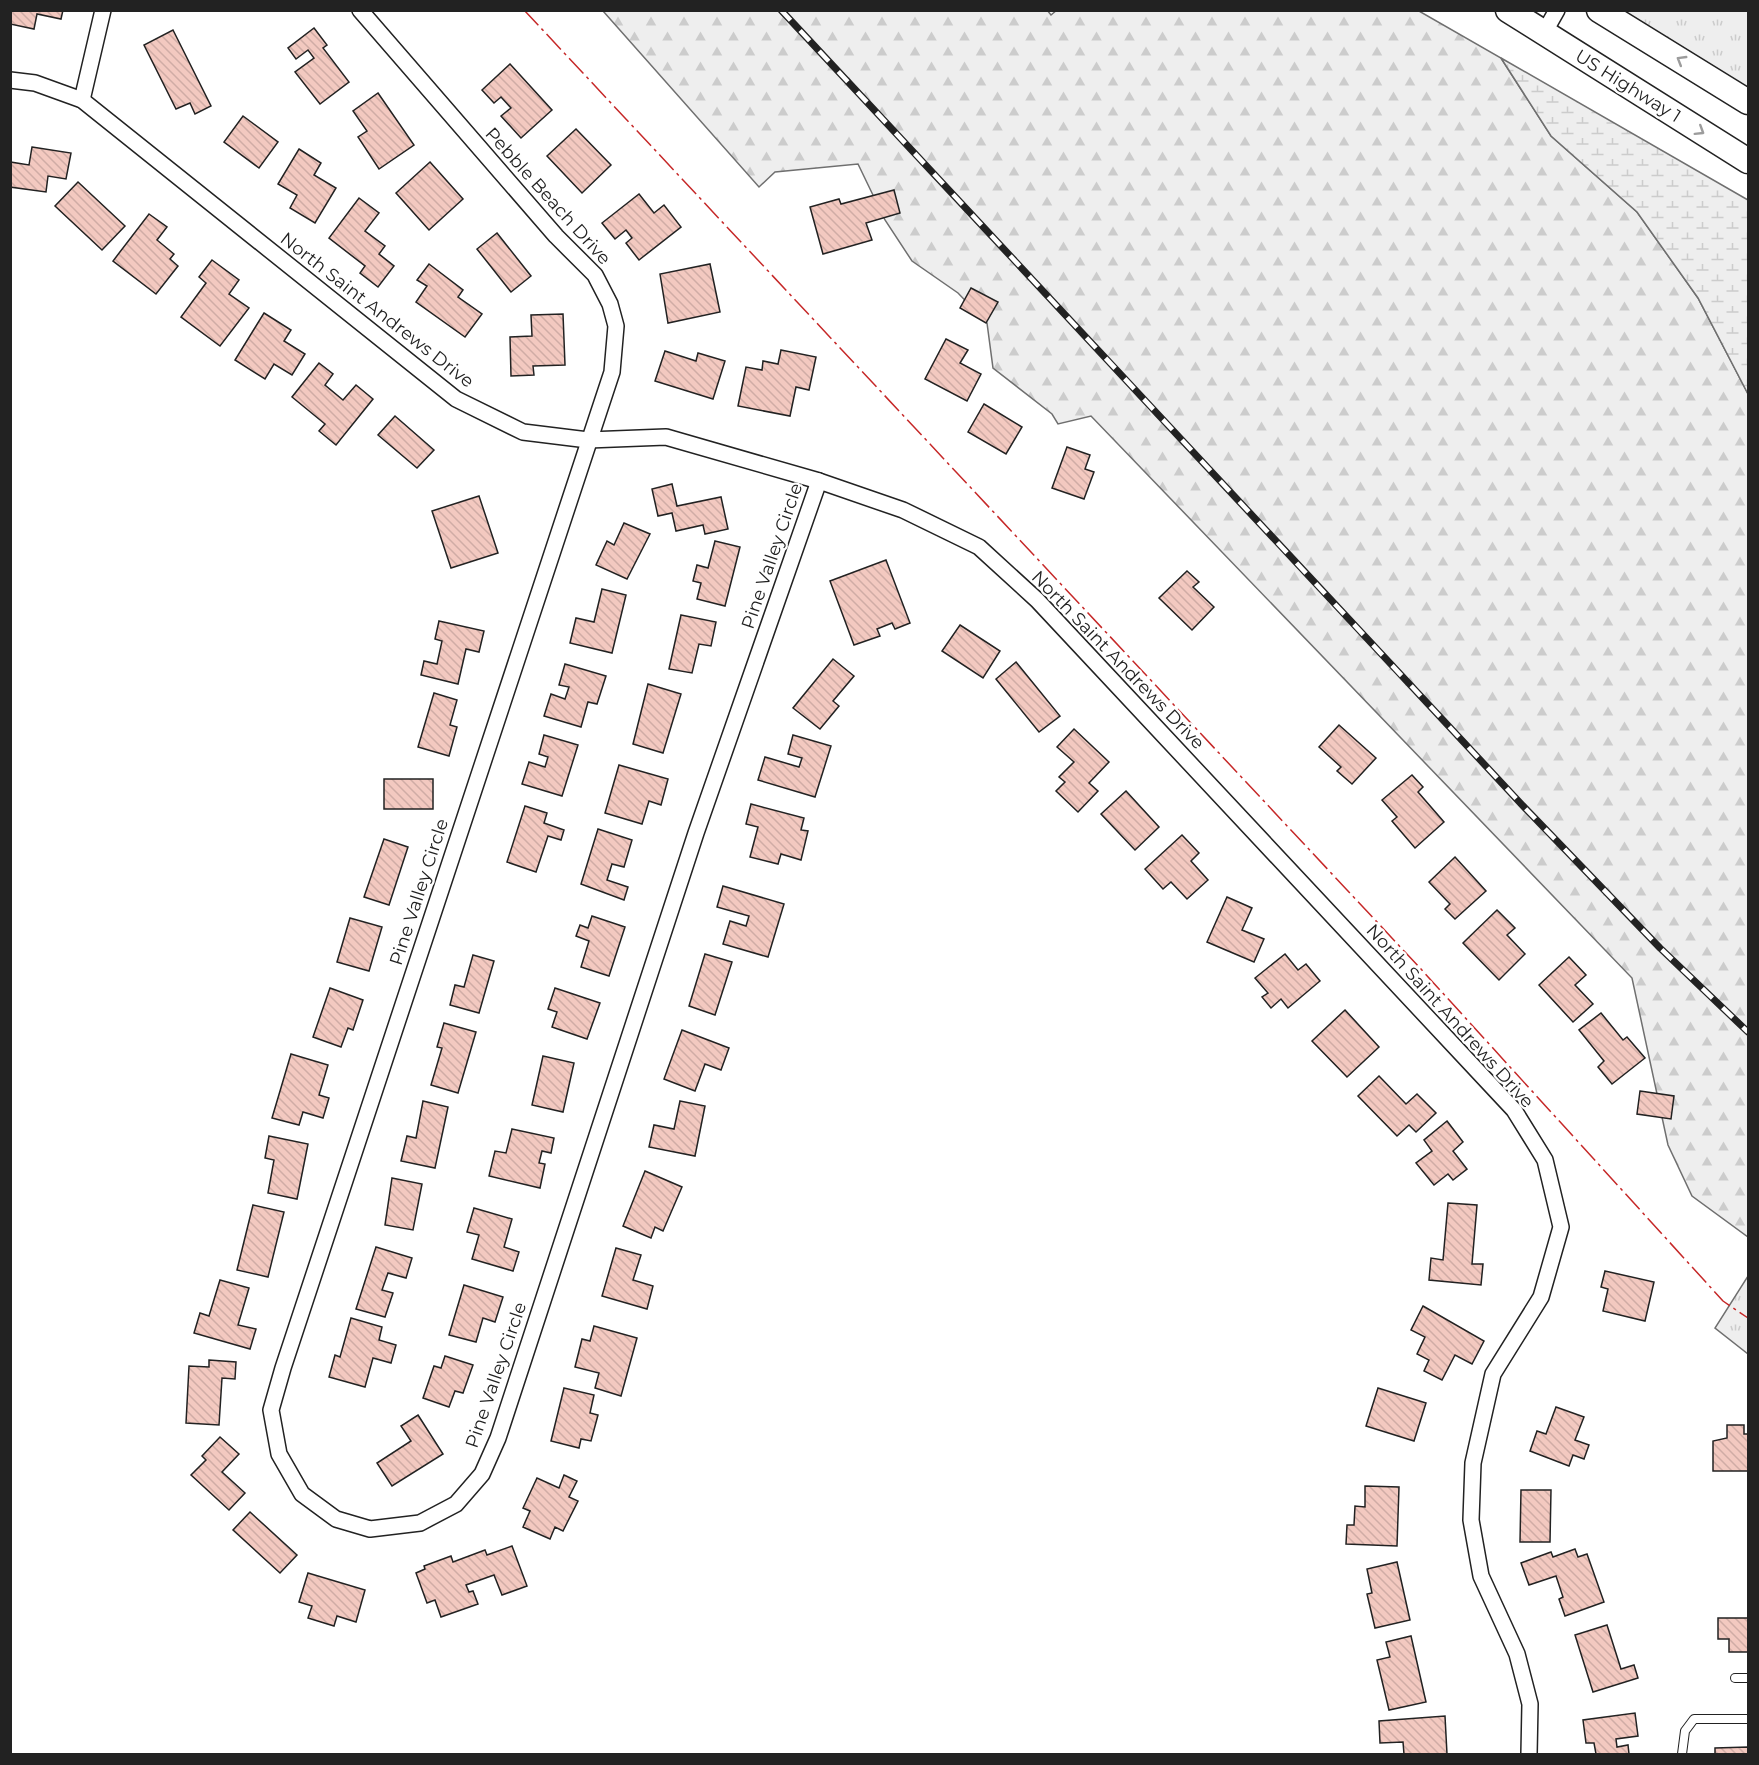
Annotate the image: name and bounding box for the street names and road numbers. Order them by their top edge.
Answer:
street label: US Highway 1 [1571,45,1685,127]
street label: Pebble Beach Drive [481,123,616,269]
street label: North Saint Andrews Drive [276,228,478,393]
street label: Pine Valley Circle [737,480,807,632]
street label: North Saint Andrews Drive [1027,566,1209,754]
street label: Pine Valley Circle [385,816,453,968]
street label: North Saint Andrews Drive [1362,920,1538,1112]
street label: Pine Valley Circle [461,1299,531,1451]

